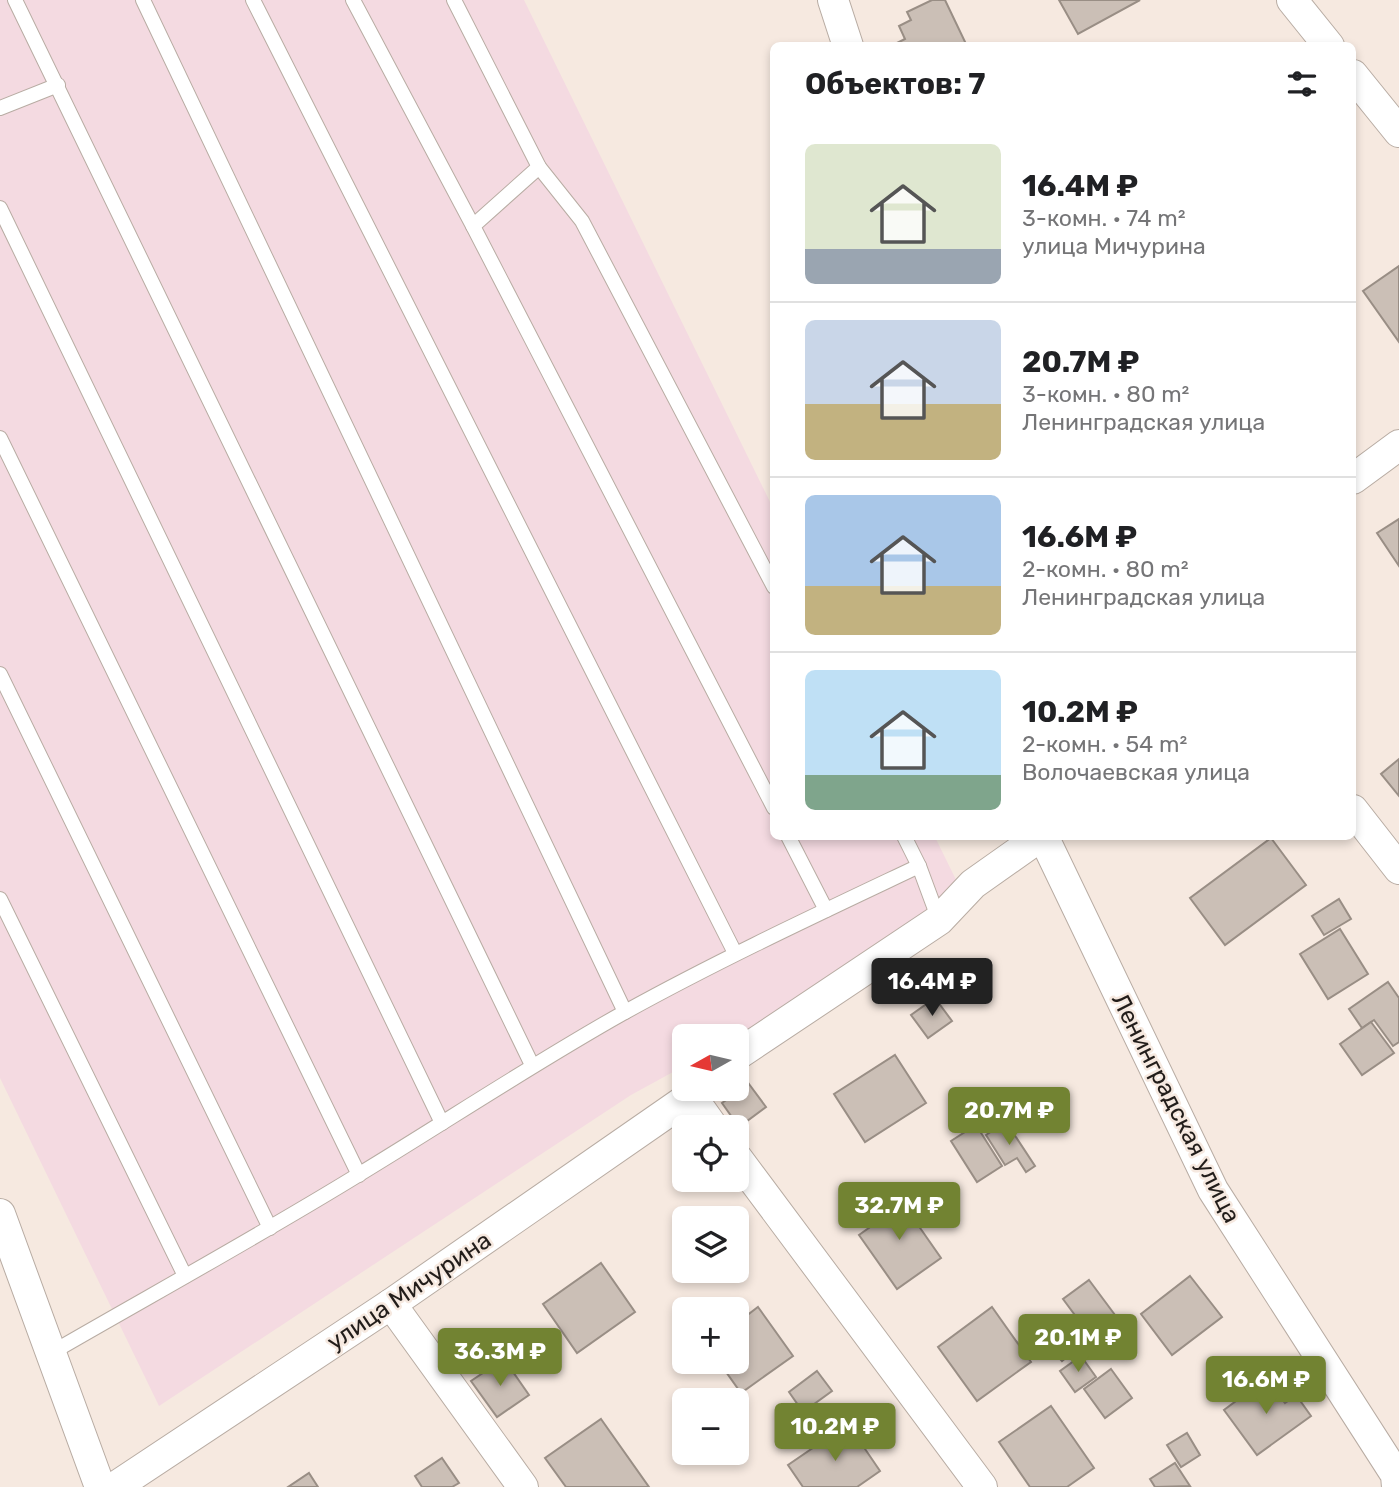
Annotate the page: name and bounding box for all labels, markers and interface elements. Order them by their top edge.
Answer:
icon: filters [1283,65,1321,103]
text: Объектов: 7 [805,66,986,102]
text: 16.4M ₽ [1022,168,1138,204]
icon: home [861,172,945,256]
text: 3-комн. · 74 m² [1022,204,1186,232]
text: улица Мичурина [1022,232,1206,260]
text: 20.7M ₽ [1022,344,1139,380]
icon: home [861,348,945,432]
text: 3-комн. · 80 m² [1022,380,1189,408]
text: Ленинградская улица [1022,408,1265,436]
text: 16.6M ₽ [1022,519,1137,555]
icon: home [861,523,945,607]
text: 2-комн. · 80 m² [1022,555,1189,583]
text: Ленинградская улица [1022,583,1265,611]
text: 10.2M ₽ [1022,694,1138,730]
icon: home [861,698,945,782]
text: 2-комн. · 54 m² [1022,730,1187,758]
text: Волочаевская улица [1022,758,1250,786]
pin: 16.4M ₽ [867,958,997,1018]
text: 16.4M ₽ [887,967,977,995]
street label: Ленинградская улица [1106,989,1246,1227]
north arrow [672,1024,749,1101]
map controls [672,1024,749,1465]
pin: 20.7M ₽ [944,1088,1074,1147]
text: 20.7M ₽ [964,1096,1054,1124]
button: locate [672,1115,749,1192]
pin: 32.7M ₽ [834,1182,964,1242]
text: 32.7M ₽ [854,1191,944,1219]
button: layers [672,1206,749,1283]
street label: улица Мичурина [322,1226,496,1356]
button: + [672,1297,749,1374]
pin: 20.1M ₽ [1013,1314,1143,1374]
text: 20.1M ₽ [1034,1323,1122,1351]
pin: 36.3M ₽ [435,1328,565,1388]
text: 36.3M ₽ [454,1337,546,1365]
pin: 16.6M ₽ [1201,1356,1331,1416]
text: 16.6M ₽ [1222,1365,1310,1393]
button: − [672,1388,749,1465]
pin: 10.2M ₽ [770,1404,900,1463]
text: 10.2M ₽ [791,1412,879,1440]

